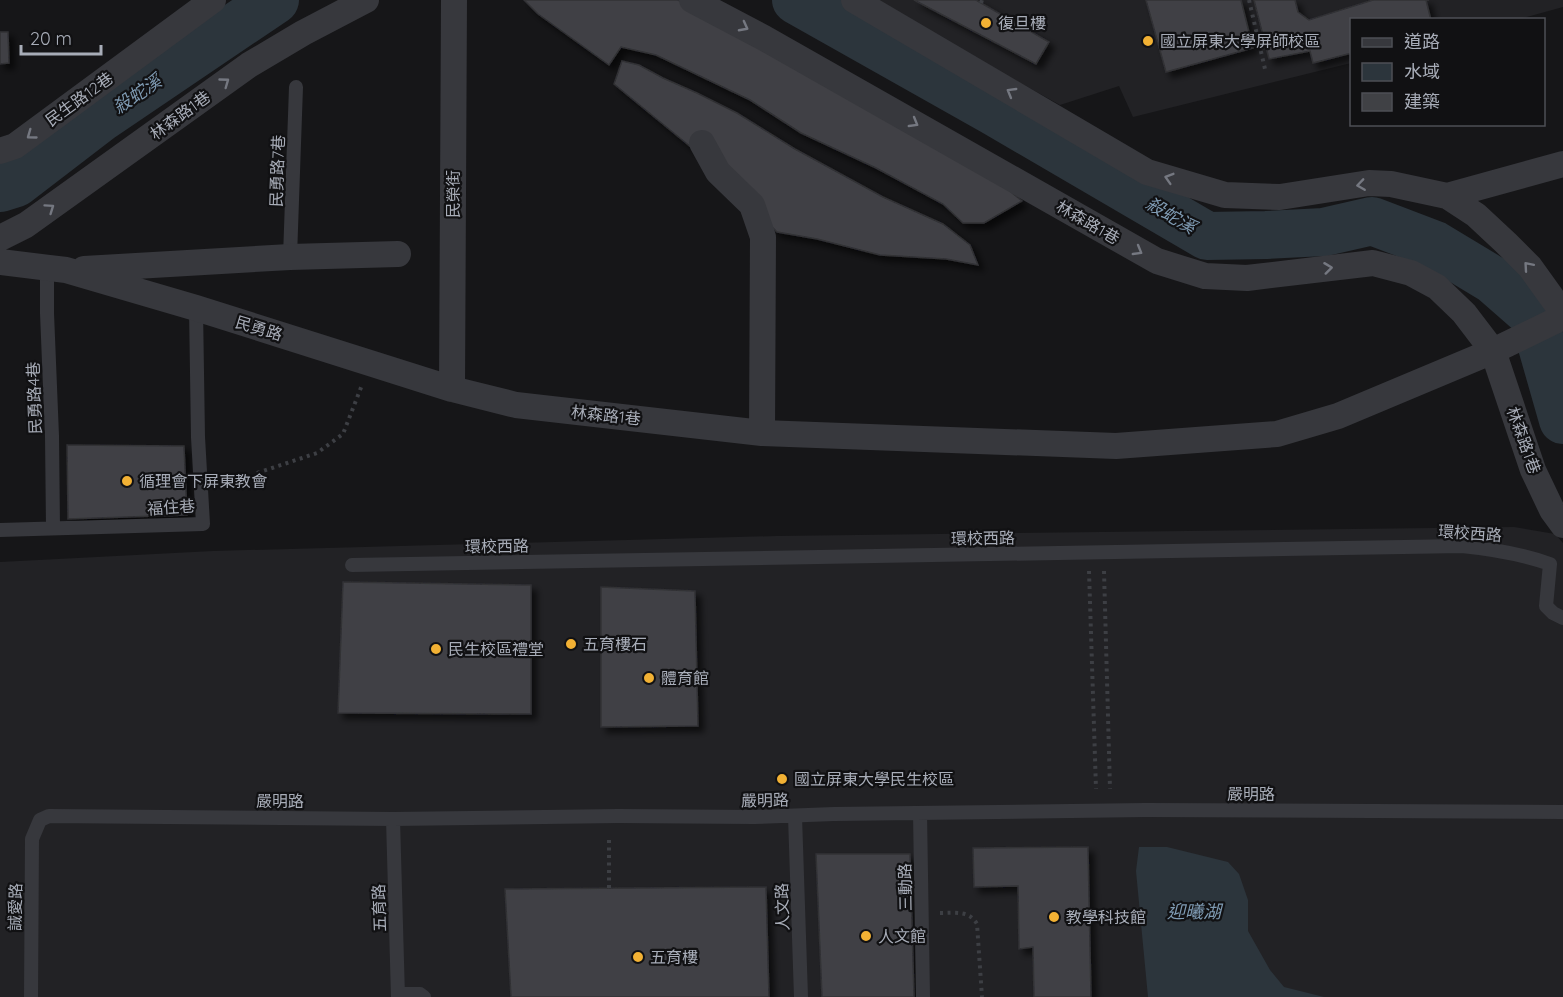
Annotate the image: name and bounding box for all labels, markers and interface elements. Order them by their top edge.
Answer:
place label: 復旦樓 [998,13,1046,33]
marker: 復旦樓 [979,16,993,30]
scale bar [21,18,100,56]
legend [1350,18,1545,126]
one-way arrow [738,20,749,32]
text: 20 m [30,27,72,50]
text: 道路 [1404,30,1440,53]
place label: 國立屏東大學屏師校區 [1160,31,1320,51]
marker: 國立屏東大學屏師校區 [1141,34,1155,48]
text: 水域 [1404,60,1440,83]
street label: 民生路12巷 [41,68,117,130]
water label: 殺蛇溪 [108,68,168,119]
one-way arrow [219,78,230,89]
street label: 林森路1巷 [146,86,214,144]
one-way arrow [1007,87,1017,99]
text: 建築 [1404,90,1440,113]
one-way arrow [908,116,918,127]
one-way arrow [26,128,37,139]
street label: 民勇路7巷 [266,135,288,207]
street label: 民榮街 [443,170,463,218]
one-way arrow [1164,173,1175,185]
one-way arrow [1356,178,1365,190]
water label: 殺蛇溪 [1142,192,1203,240]
street label: 林森路1巷 [1053,196,1123,248]
one-way arrow [43,204,54,215]
one-way arrow [1132,243,1143,255]
one-way arrow [1323,262,1332,275]
one-way arrow [1524,262,1535,273]
street label: 民勇路 [233,311,285,345]
street label: 民勇路4巷 [23,361,45,435]
street label: 林森路1巷 [570,401,642,429]
street label: 林森路1巷 [1503,404,1545,476]
place label: 循理會下屏東教會 [139,471,267,491]
marker: 循理會下屏東教會 [120,474,134,488]
street label: 福住巷 [146,495,196,519]
street label: 環校西路 [1437,521,1503,545]
street label: 環校西路 [951,527,1015,549]
street label: 環校西路 [465,535,529,557]
place label: 五育樓石 [583,634,647,654]
marker: 五育樓石 [564,637,578,651]
place label: 民生校區禮堂 [448,639,544,659]
marker: 民生校區禮堂 [429,642,443,656]
place label: 體育館 [661,668,709,688]
marker: 體育館 [642,671,656,685]
place label: 國立屏東大學民生校區 [794,769,954,789]
marker: 國立屏東大學民生校區 [775,772,789,786]
street label: 嚴明路 [1227,784,1275,804]
street label: 嚴明路 [741,790,789,810]
street label: 嚴明路 [256,791,304,811]
street label: 三動路 [895,863,915,911]
street label: 誠愛路 [5,883,25,931]
street label: 人文路 [771,883,793,931]
street label: 五育路 [368,884,390,932]
water label: 迎曦湖 [1167,900,1224,923]
place label: 教學科技館 [1066,907,1146,927]
marker: 教學科技館 [1047,910,1061,924]
place label: 人文館 [878,926,926,946]
marker: 人文館 [859,929,873,943]
place label: 五育樓 [650,947,698,967]
marker: 五育樓 [631,950,645,964]

